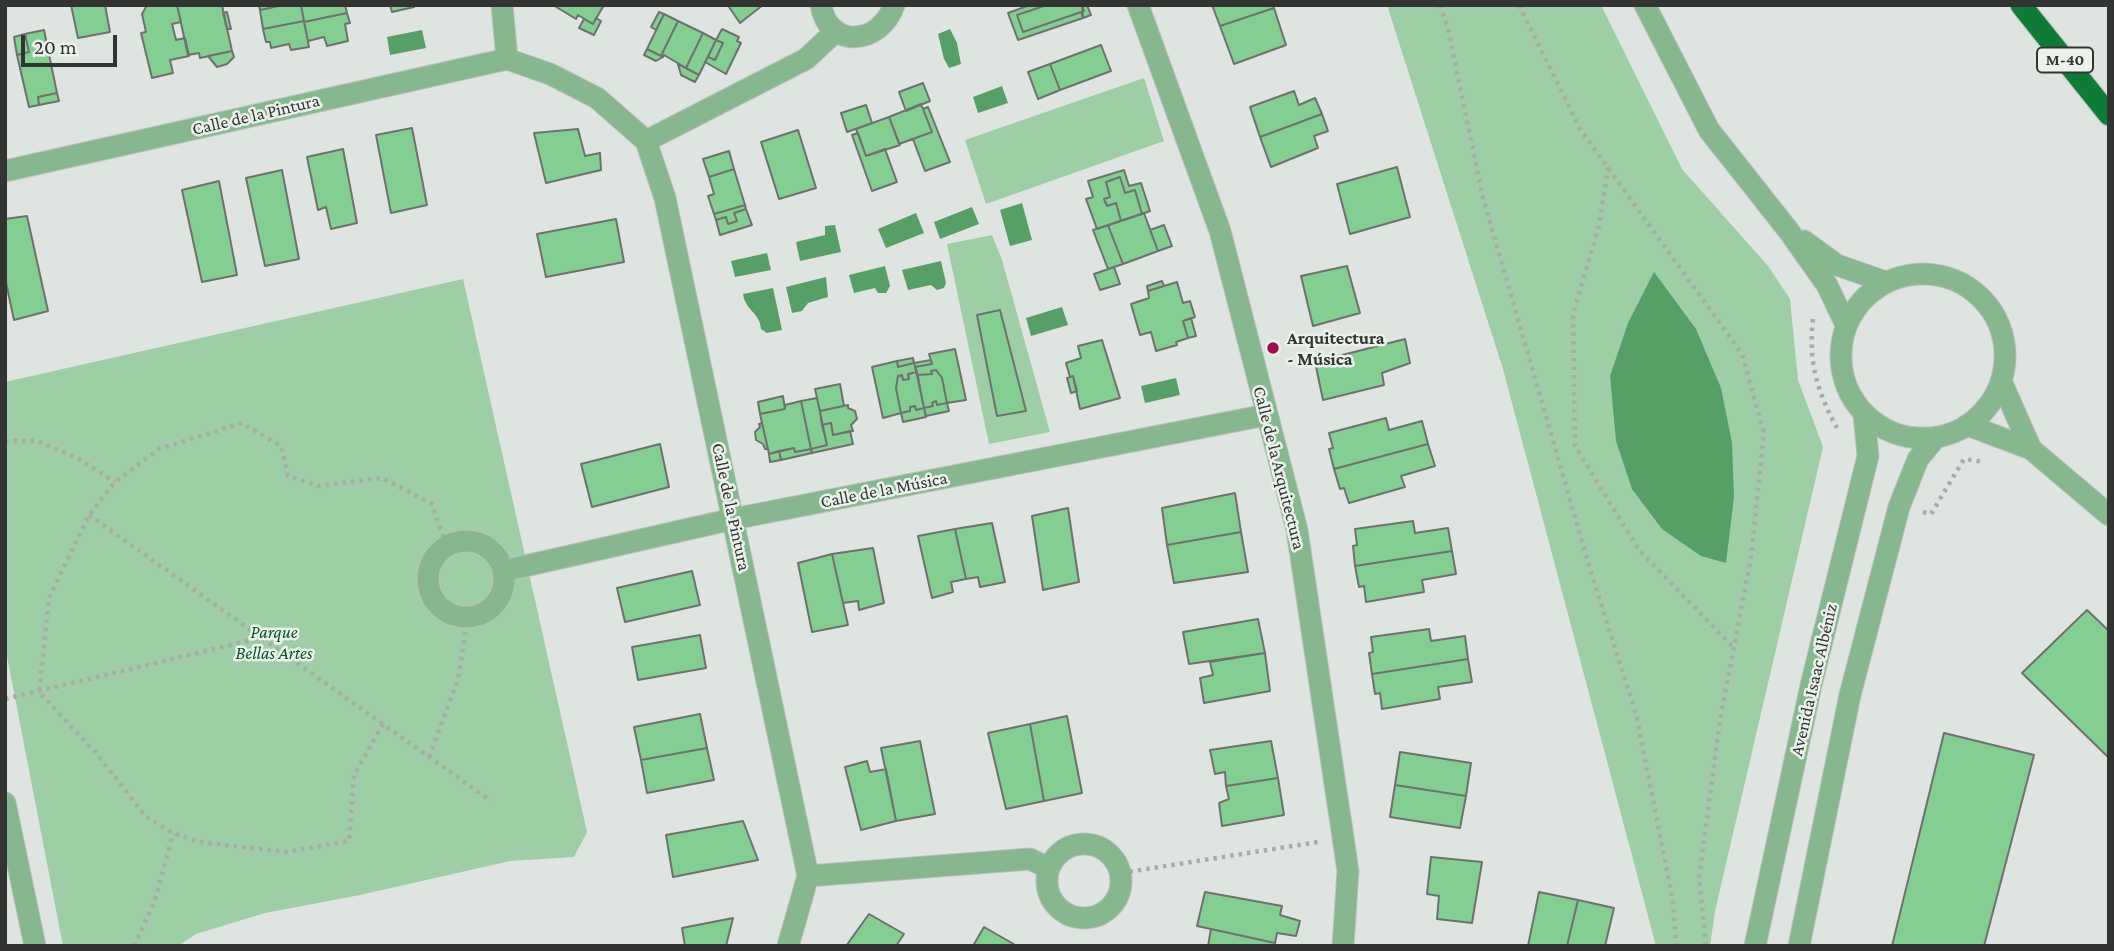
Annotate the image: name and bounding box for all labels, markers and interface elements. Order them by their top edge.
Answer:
scale bar [24,21,121,65]
text: 20 m [34,35,77,59]
road number: M-40 [2037,48,2093,72]
street label: Calle de la Pintura [190,90,322,140]
place label: Arquitectura - Música [1287,327,1385,370]
marker: Arquitectura - Música [1265,340,1281,356]
street label: Calle de la Arquitectura [1248,384,1310,552]
street label: Calle de la Pintura [707,441,755,573]
street label: Calle de la Música [819,467,949,513]
street label: Avenida Isaac Albéniz [1786,602,1842,758]
park label: Parque Bellas Artes [236,621,312,664]

